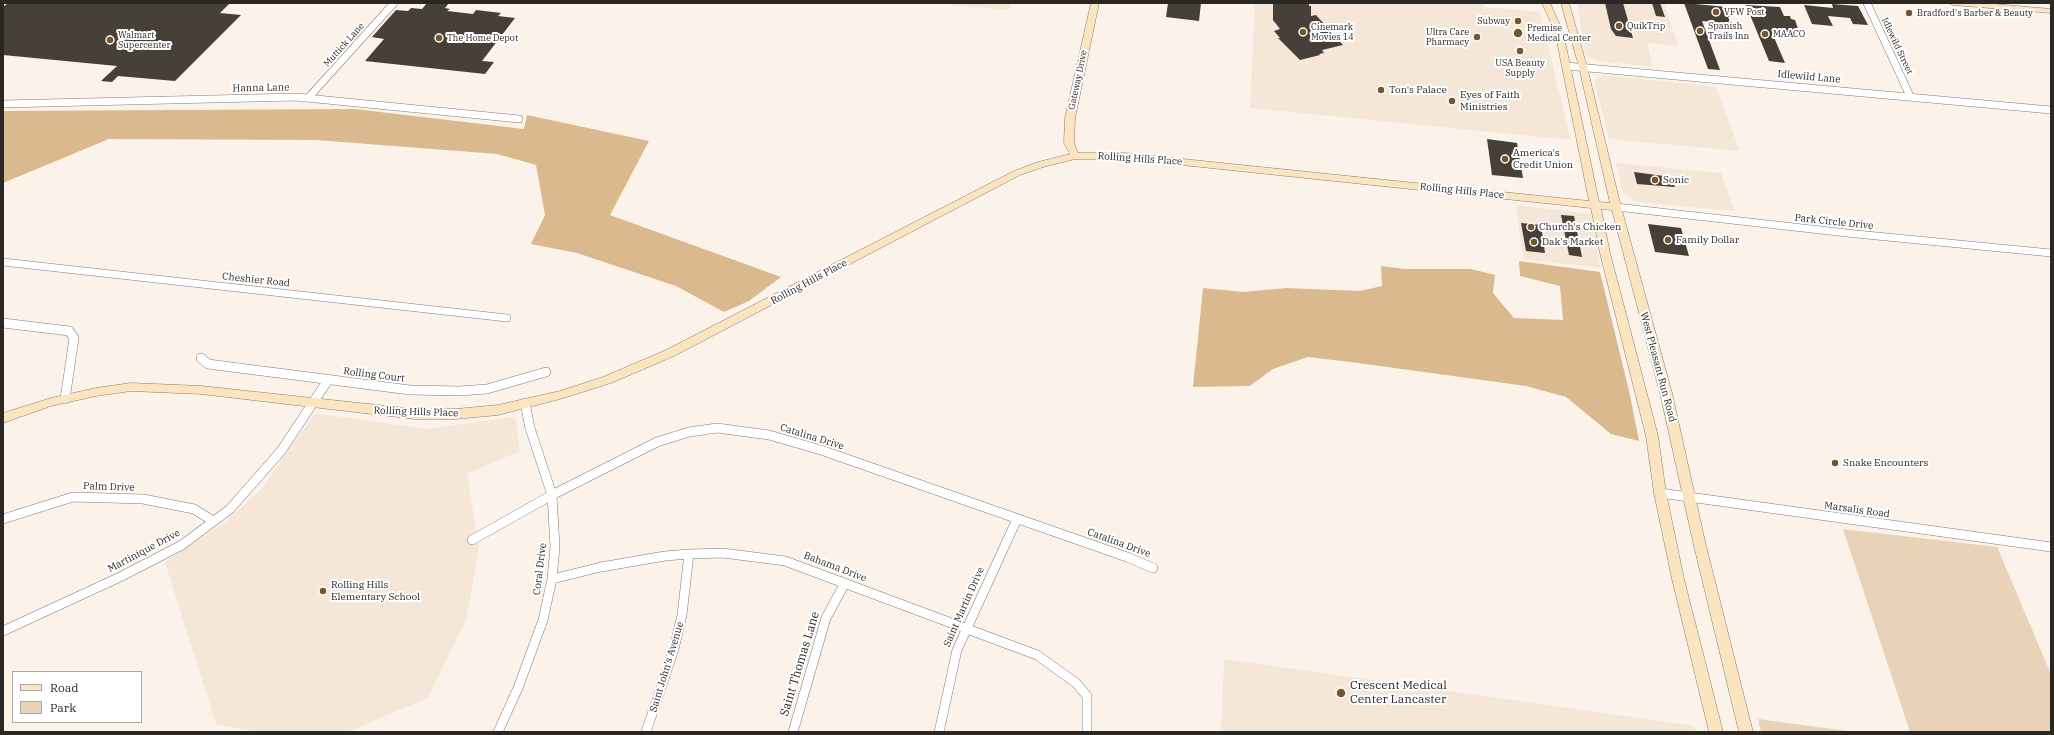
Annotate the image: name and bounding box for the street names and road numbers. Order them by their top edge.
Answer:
street label: Idlewild Street [1879,16,1915,76]
street label: Muttick Lane [321,21,367,69]
street label: Gateway Drive [1066,49,1090,111]
street label: Idlewild Lane [1777,68,1841,86]
street label: Hanna Lane [232,82,290,94]
street label: Rolling Hills Place [1097,150,1183,168]
street label: Rolling Hills Place [1419,181,1505,201]
street label: Park Circle Drive [1794,212,1874,232]
street label: Rolling Hills Place [769,257,849,307]
street label: Cheshier Road [221,270,291,290]
street label: West Pleasant Run Road [1638,311,1678,423]
street label: Rolling Court [343,365,405,385]
street label: Rolling Hills Place [373,405,459,419]
street label: Catalina Drive [779,422,845,452]
street label: Palm Drive [83,480,135,494]
street label: Marsalis Road [1823,499,1891,521]
street label: Catalina Drive [1086,526,1152,560]
street label: Martinique Drive [106,527,182,575]
street label: Coral Drive [531,542,549,596]
street label: Bahama Drive [802,549,868,585]
street label: Saint Martin Drive [941,565,987,649]
street label: Saint Thomas Lane [777,610,823,718]
street label: Saint John's Avenue [648,620,686,714]

